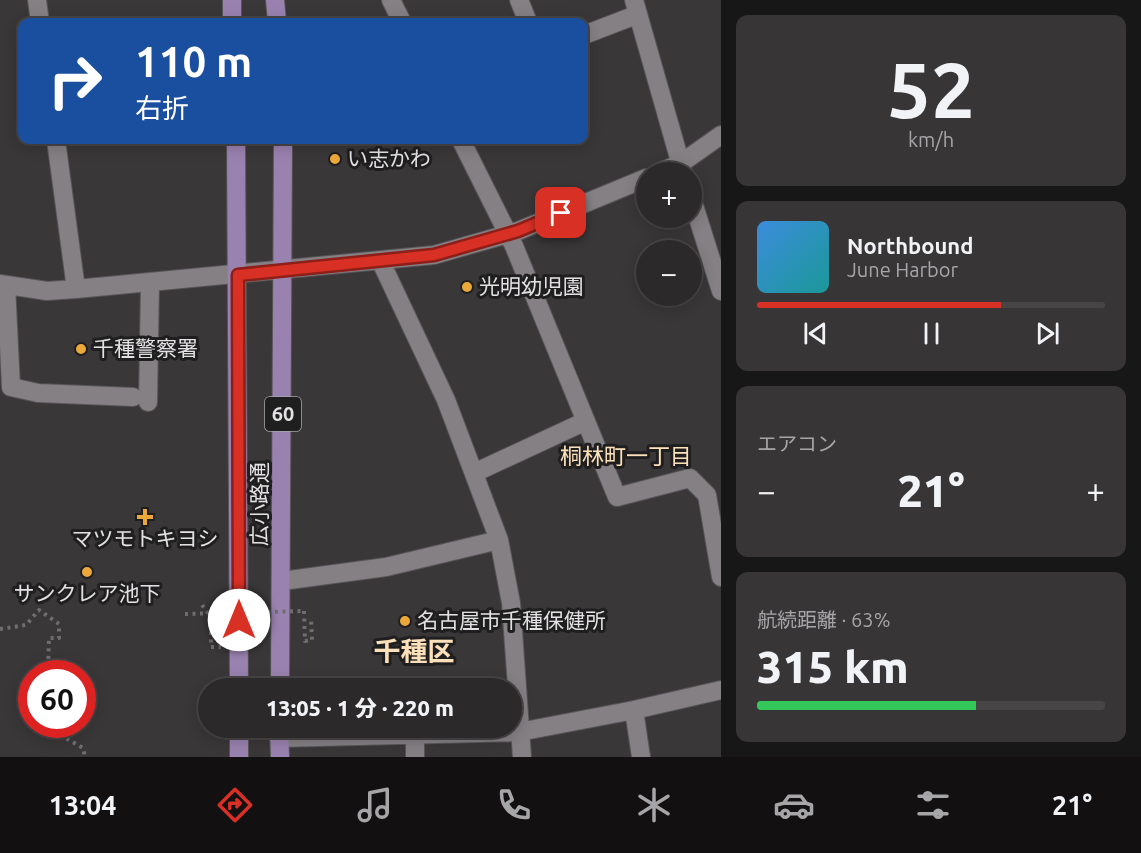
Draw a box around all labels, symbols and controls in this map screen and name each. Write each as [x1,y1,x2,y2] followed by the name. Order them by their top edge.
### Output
[135,38,252,85] text: 110 m
[36,42,114,120] icon: right
[887,45,975,133] text: 52
[135,93,189,123] text: 右折
[908,128,954,151] text: km/h
[347,146,431,170] place label: い志かわ
[328,152,342,166] marker: い志かわ
[636,162,702,306] map controls
[636,162,702,228] button: +
[535,187,586,238] pin
[544,196,577,229] icon: arrive
[847,233,973,258] text: Northbound
[636,240,702,306] button: −
[847,258,958,281] text: June Harbor
[479,274,584,298] place label: 光明幼児園
[460,280,474,294] marker: 光明幼児園
[799,317,832,350] icon: previous
[915,317,948,350] icon: pause
[1031,317,1064,350] icon: next
[93,336,198,360] place label: 千種警察署
[74,342,88,356] marker: 千種警察署
[265,397,301,431] road number: 60
[757,432,837,455] text: エアコン
[560,443,692,468] district label: 桐林町一丁目
[247,462,271,546] street label: 広小路通
[897,465,965,516] text: 21°
[757,472,776,509] text: −
[1086,472,1105,509] text: +
[138,510,152,524] marker: マツモトキヨシ
[72,526,219,550] place label: マツモトキヨシ
[80,565,94,579] marker: サンクレア池下
[14,581,161,605] place label: サンクレア池下
[207,588,271,652] position arrow
[417,608,606,632] place label: 名古屋市千種保健所
[757,608,890,631] text: 航続距離 · 63%
[398,614,412,628] marker: 名古屋市千種保健所
[374,636,455,666] district label: 千種区
[757,641,909,692] text: 315 km
[18,660,96,738] speed limit sign: 60
[266,695,454,720] text: 13:05 · 1 分 · 220 m
[214,784,256,826] icon: directions
[354,784,396,826] icon: music
[493,784,535,826] icon: phone
[633,784,675,826] icon: climate
[773,784,815,826] icon: car
[912,784,954,826] icon: filters
[49,790,116,820] text: 13:04
[1052,790,1092,820] text: 21°

